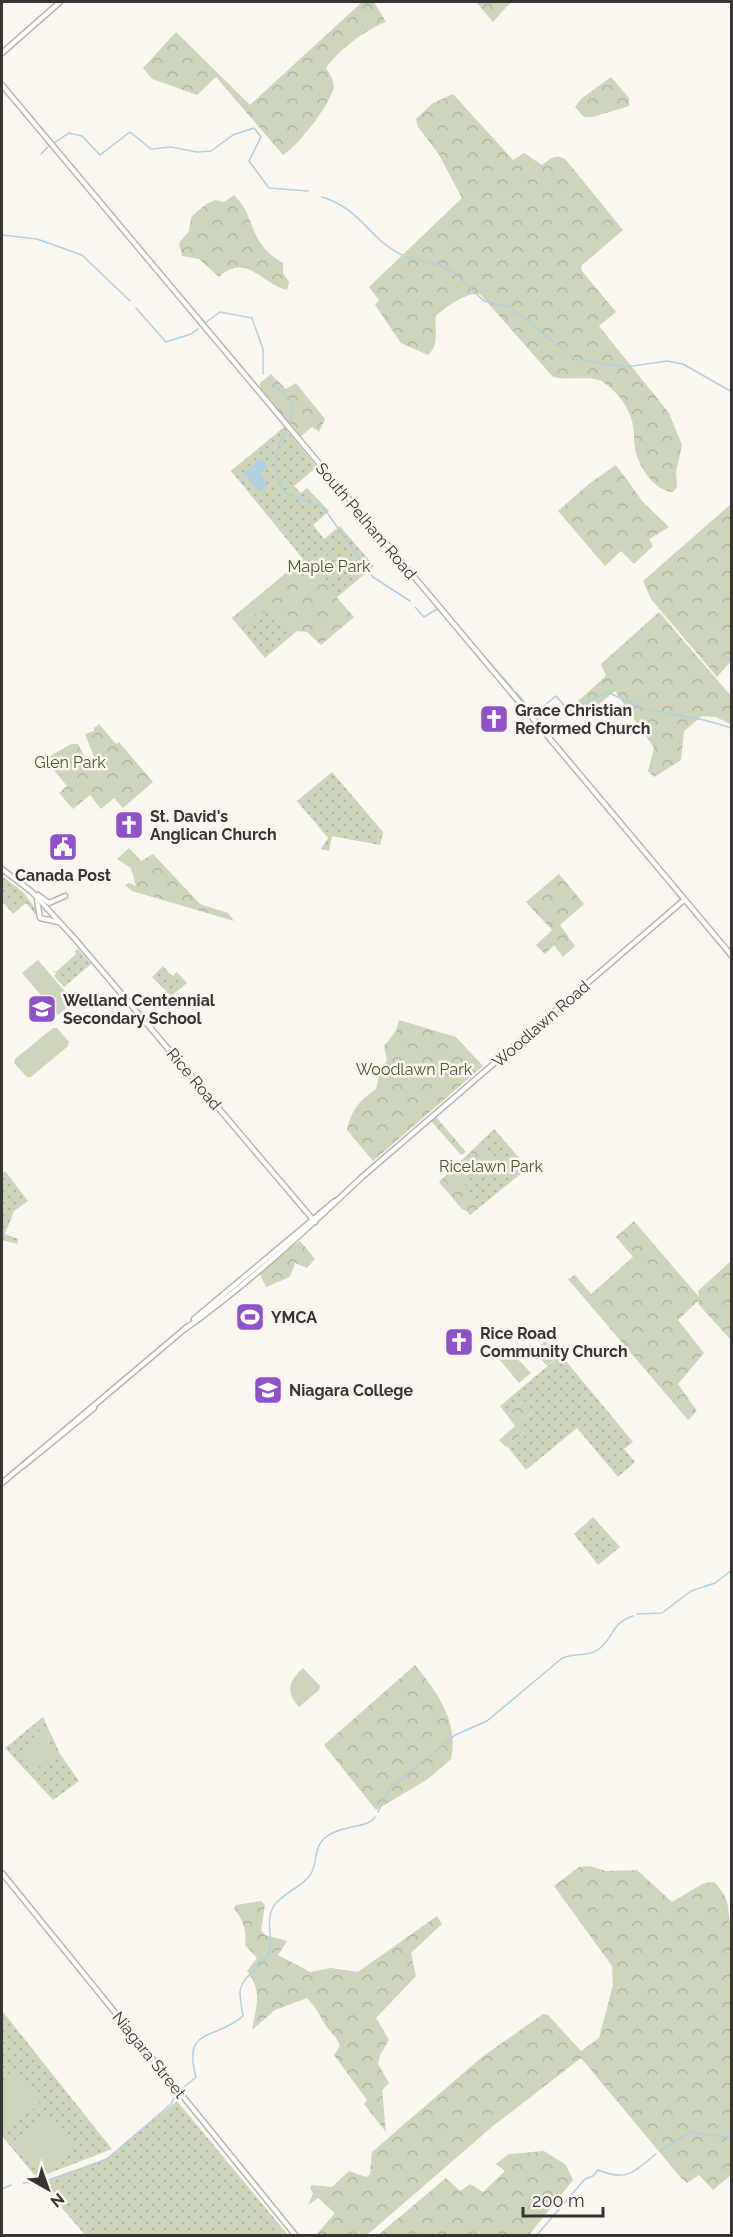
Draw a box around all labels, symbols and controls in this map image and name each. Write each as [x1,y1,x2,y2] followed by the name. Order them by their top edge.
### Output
[312,459,420,583] street label: South Pelham Road
[287,557,371,576] park label: Maple Park
[515,701,651,738] place label: Grace Christian Reformed Church
[478,703,510,735] church icon: Grace Christian Reformed Church
[34,753,106,772] park label: Glen Park
[150,807,277,844] place label: St. David's Anglican Church
[113,809,145,841] church icon: St. David's Anglican Church
[47,831,79,863] public building icon: Canada Post
[15,866,111,885] place label: Canada Post
[489,977,593,1071] street label: Woodlawn Road
[63,991,216,1028] place label: Welland Centennial Secondary School
[26,993,58,1025] school or university icon: Welland Centennial Secondary School
[163,1044,225,1114] street label: Rice Road
[356,1060,473,1079] park label: Woodlawn Park
[439,1157,543,1176] park label: Ricelawn Park
[234,1301,266,1333] sports icon: YMCA
[271,1308,317,1327] place label: YMCA
[480,1324,628,1361] place label: Rice Road Community Church
[443,1326,475,1358] church icon: Rice Road Community Church
[252,1374,284,1406] school or university icon: Niagara College
[289,1381,413,1400] place label: Niagara College
[108,2008,190,2103] street label: Niagara Street
[18,2159,78,2219] north arrow
[523,2180,602,2218] scale bar
[47,2189,68,2211] text: N
[532,2190,585,2211] text: 200 m

